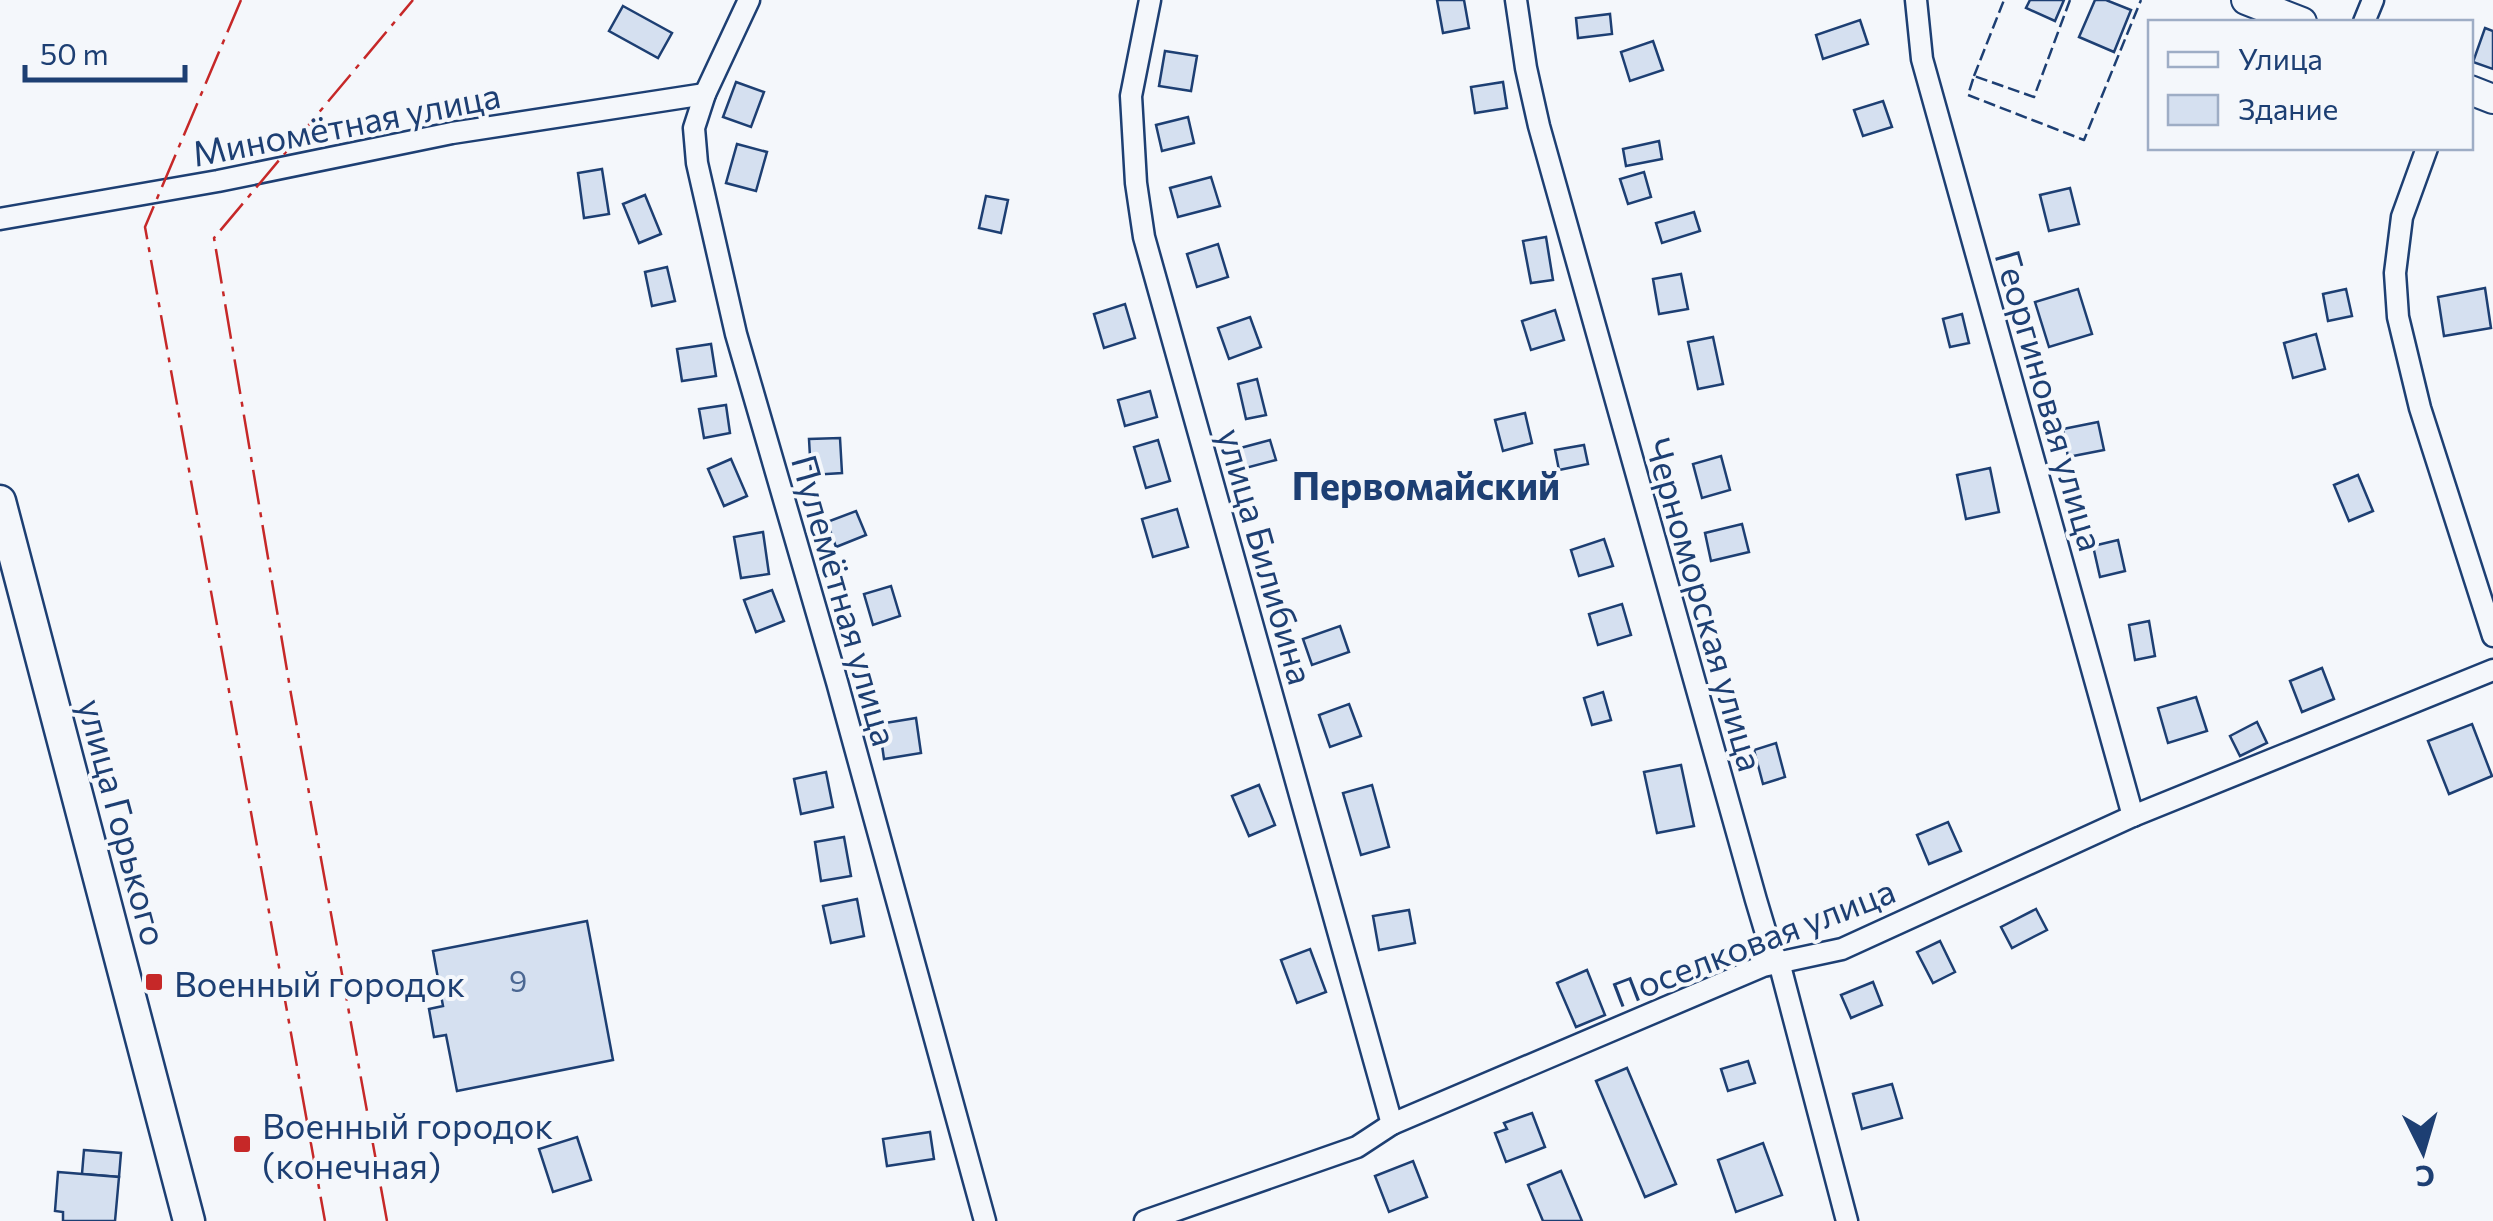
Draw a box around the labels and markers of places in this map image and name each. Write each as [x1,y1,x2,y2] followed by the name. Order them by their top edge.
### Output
[174,961,466,1004] place label: Военный городок
[143,971,165,993] marker: Военный городок
[262,1103,554,1186] place label: Военный городок (конечная)
[231,1133,253,1155] marker: Военный городок (конечная)

